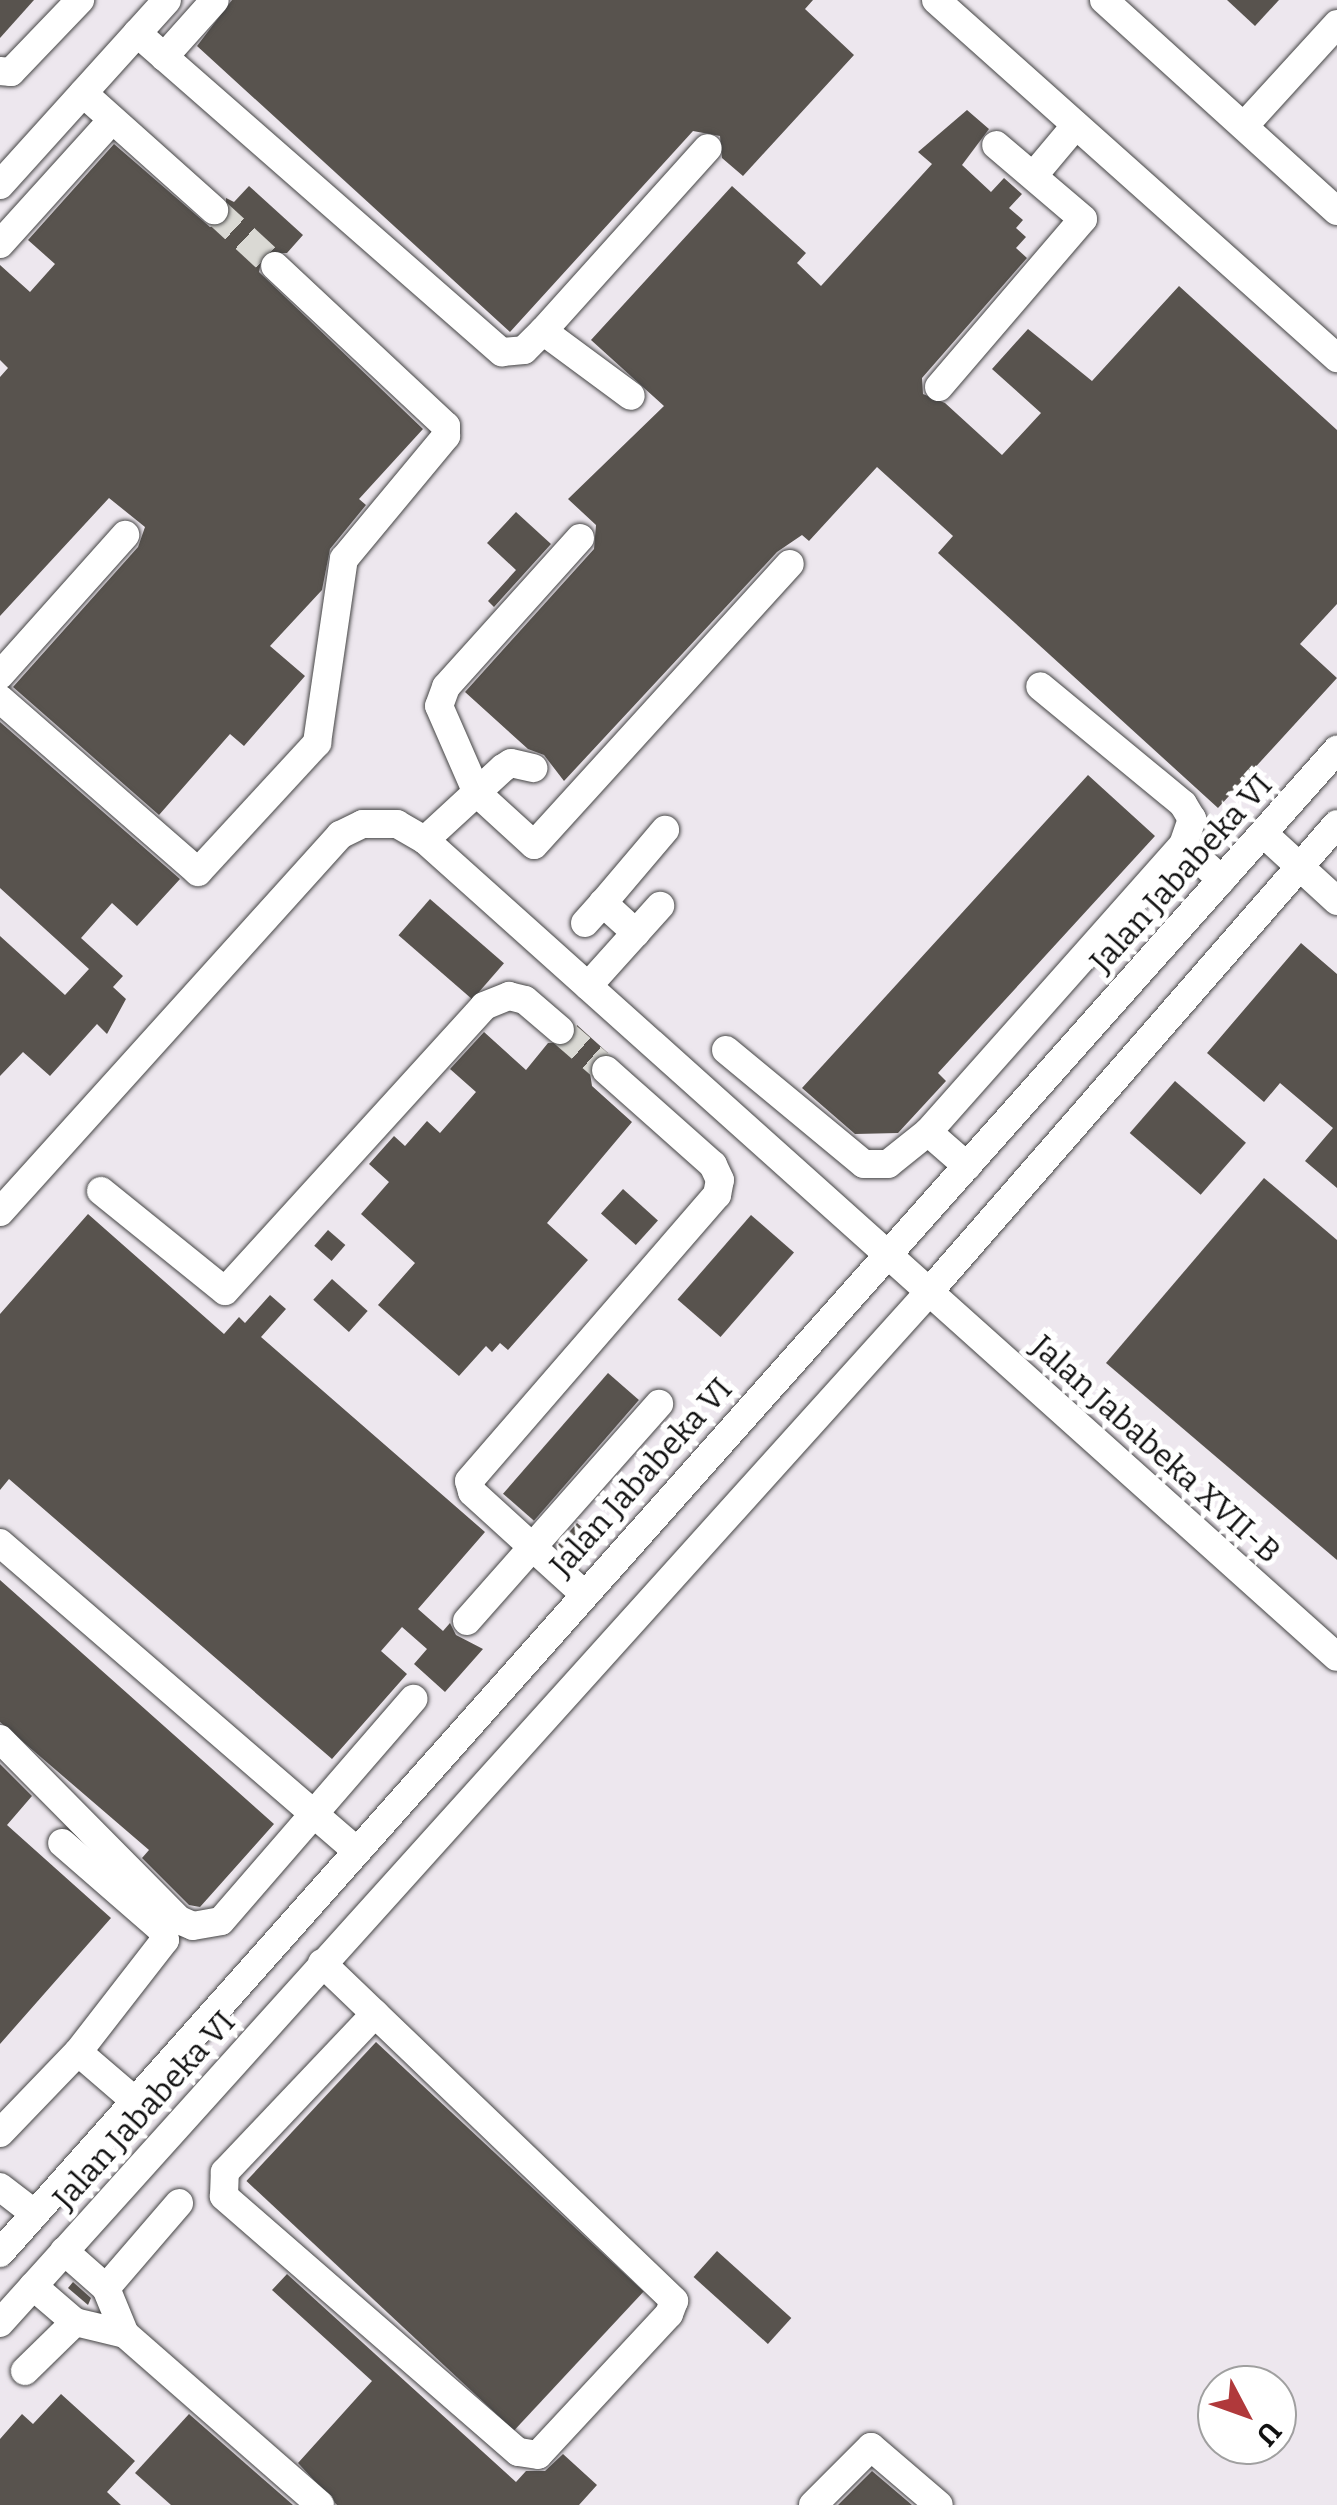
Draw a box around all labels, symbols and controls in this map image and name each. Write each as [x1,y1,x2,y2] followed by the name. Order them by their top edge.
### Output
[1082,766,1280,980] street label: Jalan Jababeka VI
[1024,1327,1288,1571] street label: Jalan Jababeka XVII-B
[542,1370,740,1584] street label: Jalan Jababeka VI
[45,2003,243,2217] street label: Jalan Jababeka VI
[1197,2365,1297,2465] north arrow
[1249,2415,1288,2452] text: U

